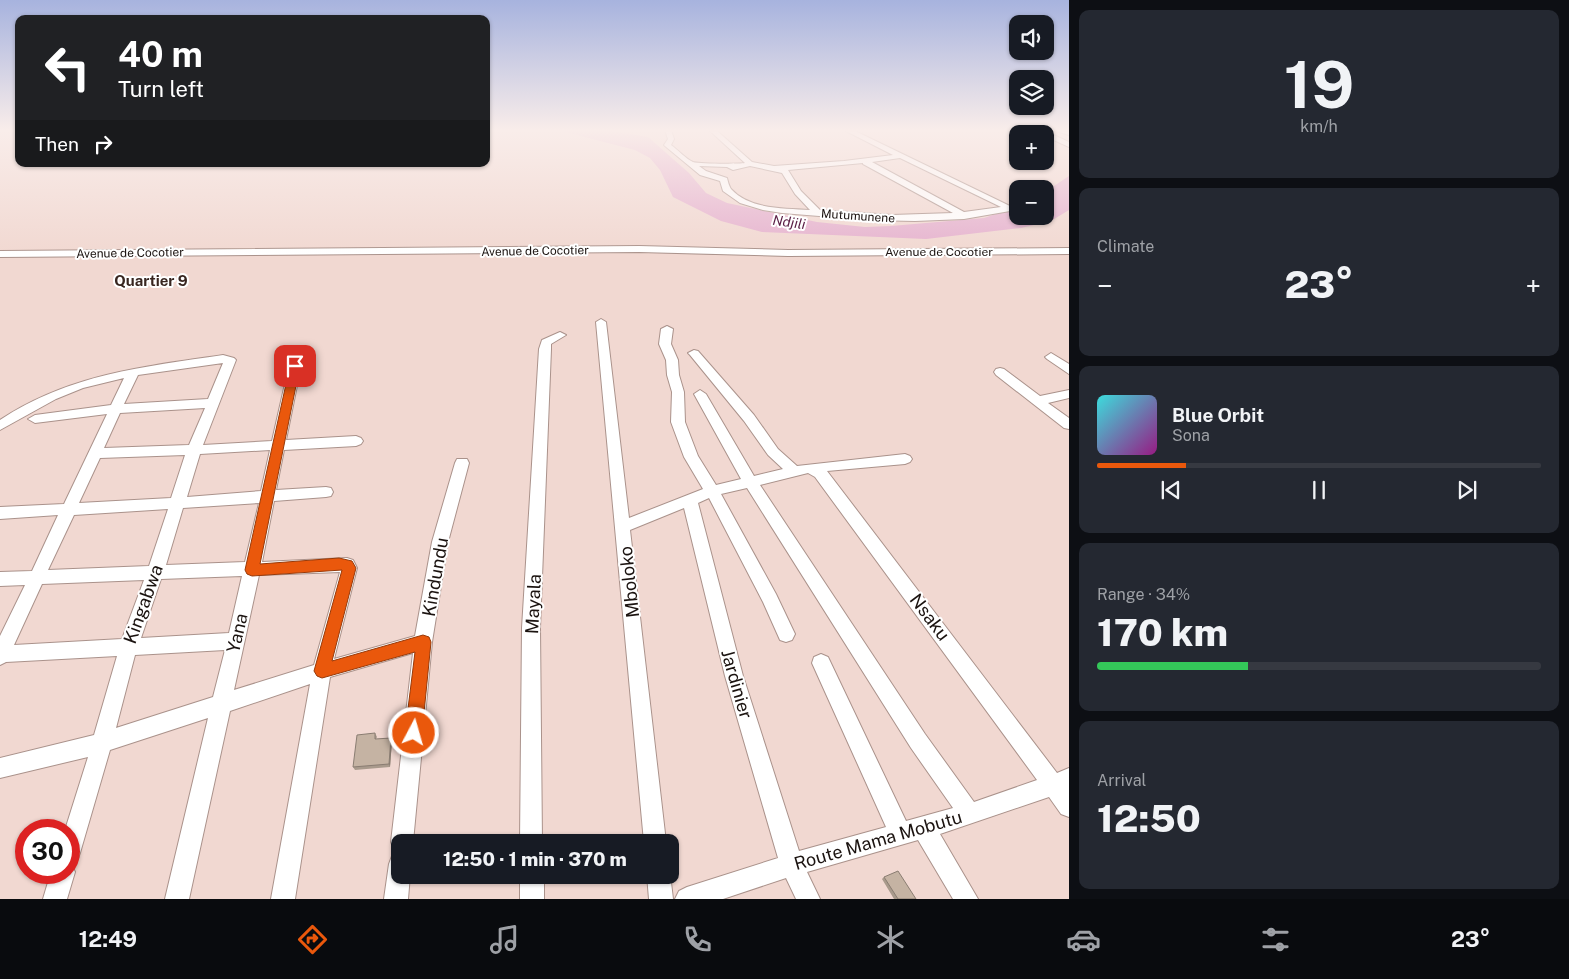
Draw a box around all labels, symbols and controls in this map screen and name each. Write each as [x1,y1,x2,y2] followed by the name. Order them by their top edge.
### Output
[1009,15,1054,225] map controls
[1009,15,1054,60] button: sound
[118,34,203,75] text: 40 m
[35,35,100,100] icon: left
[1284,46,1354,123] text: 19
[1009,70,1054,115] button: layers
[118,76,204,102] text: Turn left
[1300,117,1338,136] text: km/h
[1009,125,1054,170] button: +
[89,130,117,158] icon: right
[35,133,79,155] text: Then
[1009,180,1054,225] button: −
[821,206,896,226] street label: Mutumunene
[772,212,807,232] water label: Ndjili
[1097,237,1154,256] text: Climate
[481,243,589,259] street label: Avenue de Cocotier
[76,245,184,261] street label: Avenue de Cocotier
[885,245,993,259] street label: Avenue de Cocotier
[1285,262,1353,307] text: 23°
[1097,269,1113,302] text: −
[1525,269,1541,302] text: +
[114,272,188,289] district label: Quartier 9
[274,345,316,387] pin
[281,352,309,380] icon: arrive
[1172,404,1264,426] text: Blue Orbit
[1172,426,1210,445] text: Sona
[1157,476,1185,504] icon: previous
[1305,476,1333,504] icon: pause
[1453,476,1481,504] icon: next
[418,536,452,618] street label: Kindundu
[615,545,643,619] street label: Mboloko
[119,562,167,646] street label: Kingabwa
[521,573,545,635] street label: Mayala
[1097,585,1190,604] text: Range · 34%
[906,590,954,644] street label: Nsaku
[1097,610,1228,655] text: 170 km
[222,611,252,655] street label: Yana
[717,647,757,721] street label: Jardinier
[387,706,439,758] position arrow
[1097,771,1146,790] text: Arrival
[1097,796,1201,841] text: 12:50
[792,806,964,874] street label: Route Mama Mobutu
[15,819,80,884] speed limit sign: 30
[443,848,627,870] text: 12:50 · 1 min · 370 m
[295,922,330,957] icon: directions
[487,922,522,957] icon: music
[680,922,715,957] icon: phone
[873,922,908,957] icon: climate
[1066,922,1101,957] icon: car
[1258,922,1293,957] icon: filters
[79,926,137,952] text: 12:49
[1451,926,1490,952] text: 23°

